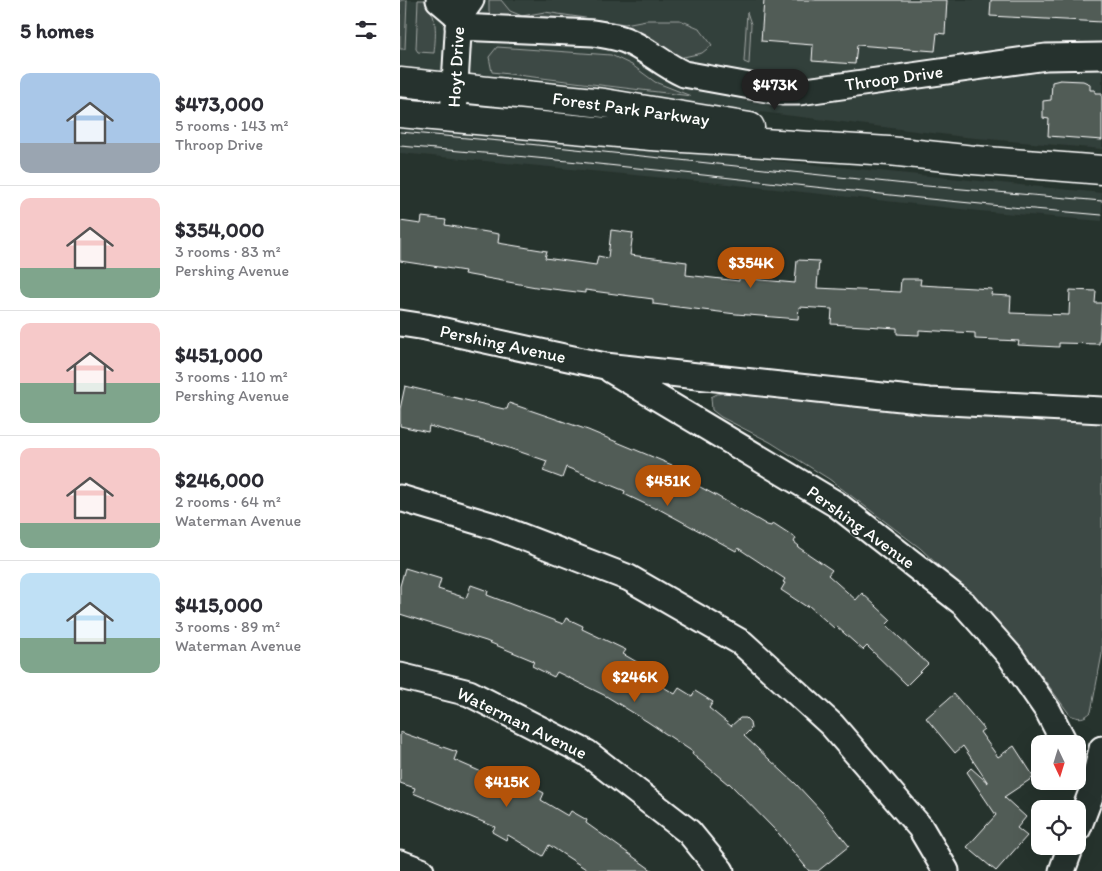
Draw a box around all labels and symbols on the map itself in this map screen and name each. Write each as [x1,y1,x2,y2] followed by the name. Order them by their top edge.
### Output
[443,26,469,108] street label: Hoyt Drive
[843,60,945,96] street label: Throop Drive
[740,68,810,111] pin: $473K
[551,87,711,131] street label: Forest Park Parkway
[716,246,786,289] pin: $354K
[438,320,568,368] street label: Pershing Avenue
[633,464,703,507] pin: $451K
[803,480,919,574] street label: Pershing Avenue
[600,660,670,703] pin: $246K
[453,682,591,764] street label: Waterman Avenue
[1031,735,1086,790] north arrow
[472,766,542,808] pin: $415K

